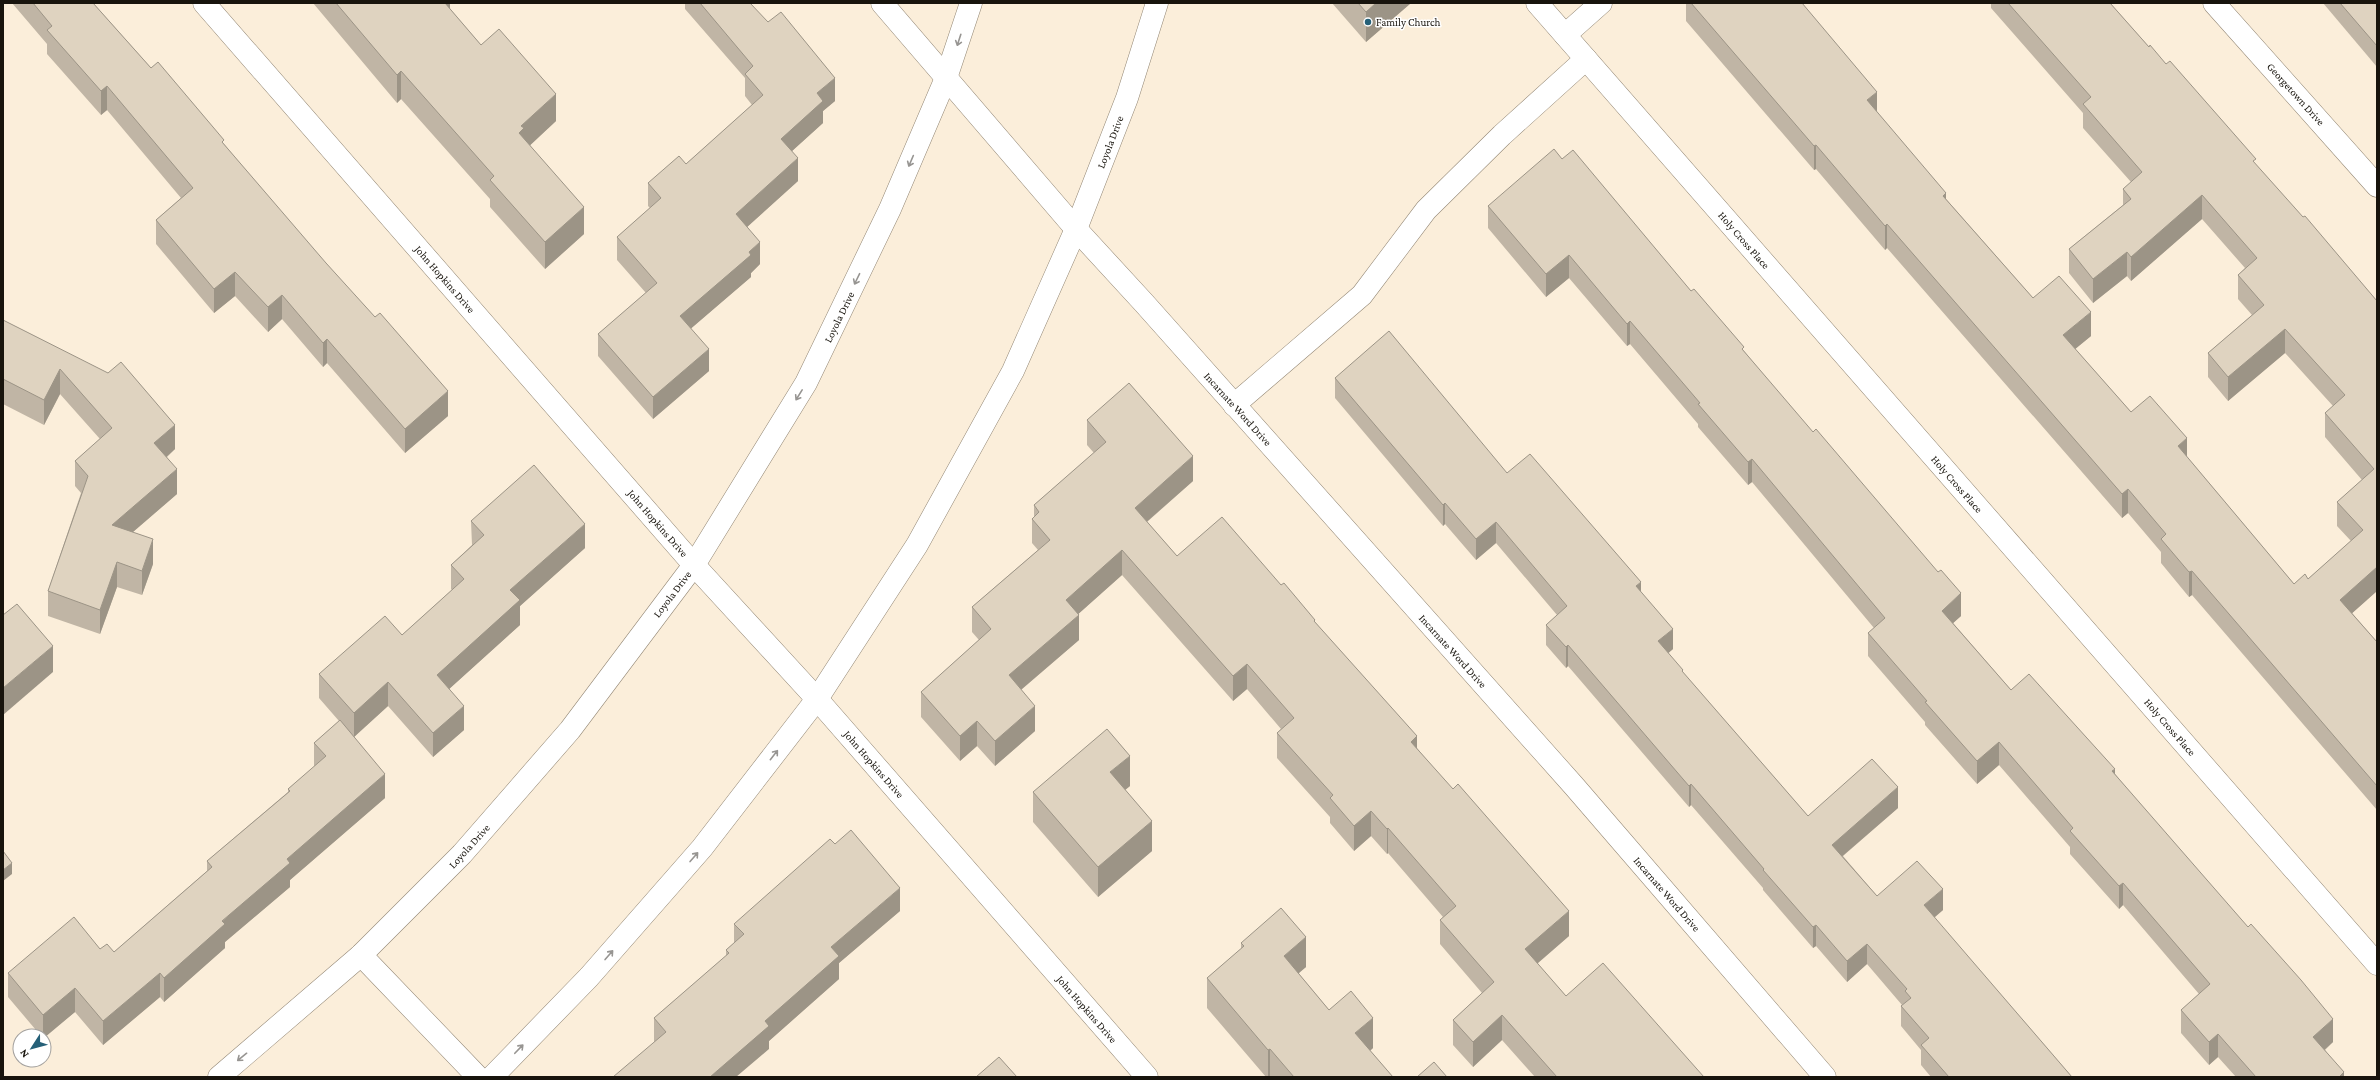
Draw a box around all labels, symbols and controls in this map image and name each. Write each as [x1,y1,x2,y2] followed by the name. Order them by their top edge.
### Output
[1376,16,1440,29] place label: Family Church
[1363,17,1373,27] marker: Family Church
[954,34,962,46] one-way arrow
[2264,60,2327,129] street label: Georgetown Drive
[1094,114,1127,170] street label: Loyola Drive
[907,154,914,166] one-way arrow
[1715,209,1772,272] street label: Holy Cross Place
[411,242,478,316] street label: John Hopkins Drive
[853,273,860,285] one-way arrow
[821,289,857,345] street label: Loyola Drive
[1202,370,1274,448] street label: Incarnate Word Drive
[795,389,803,400] one-way arrow
[1928,453,1985,516] street label: Holy Cross Place
[624,486,691,560] street label: John Hopkins Drive
[651,568,694,620] street label: Loyola Drive
[1417,612,1489,690] street label: Incarnate Word Drive
[2141,696,2198,759] street label: Holy Cross Place
[840,727,907,801] street label: John Hopkins Drive
[770,749,778,760] one-way arrow
[446,821,493,871] street label: Loyola Drive
[689,852,699,862] one-way arrow
[1631,854,1703,934] street label: Incarnate Word Drive
[604,950,613,960] one-way arrow
[1053,972,1120,1046] street label: John Hopkins Drive
[12,1028,52,1068] north arrow
[514,1044,524,1054] one-way arrow
[17,1047,31,1060] text: N
[237,1053,248,1062] one-way arrow

